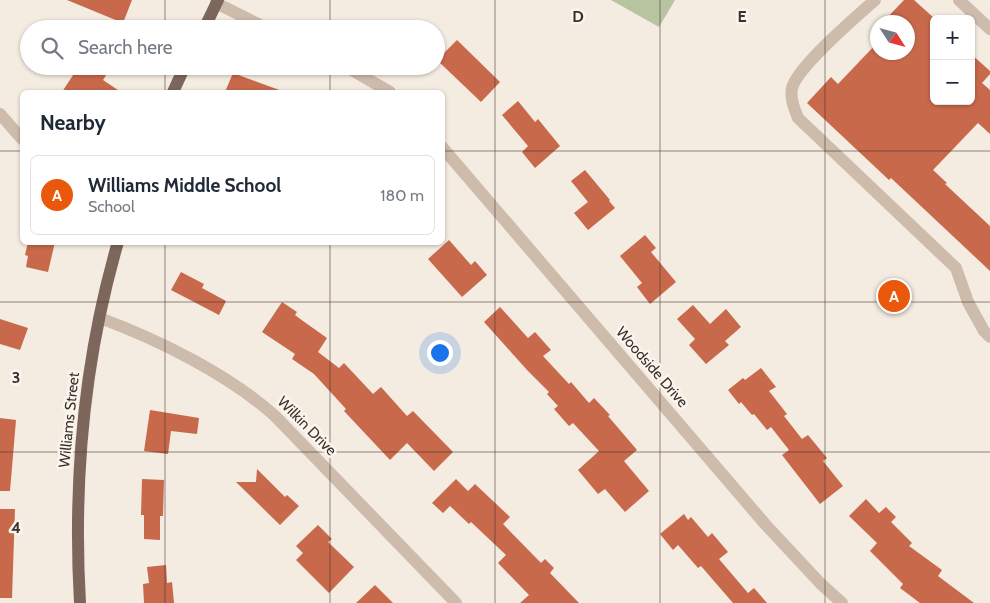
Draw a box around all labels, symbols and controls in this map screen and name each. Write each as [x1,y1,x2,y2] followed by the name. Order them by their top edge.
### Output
[572,7,584,26] text: D
[737,7,747,26] text: E
[870,15,915,60] north arrow
[930,15,975,105] map controls
[930,15,975,60] button: +
[20,20,445,75] search box
[38,34,66,62] icon: search
[78,36,172,59] text: Search here
[930,60,975,105] button: −
[40,110,106,135] text: Nearby
[88,174,281,197] text: Williams Middle School
[52,186,62,205] text: A
[380,186,424,205] text: 180 m
[88,197,135,216] text: School
[878,277,910,315] pin: A
[612,323,692,411] street label: Woodside Drive
[427,340,453,366] your location
[12,368,20,387] text: 3
[55,371,83,469] street label: Williams Street
[274,393,341,460] street label: Wilkin Drive
[11,518,21,537] text: 4

